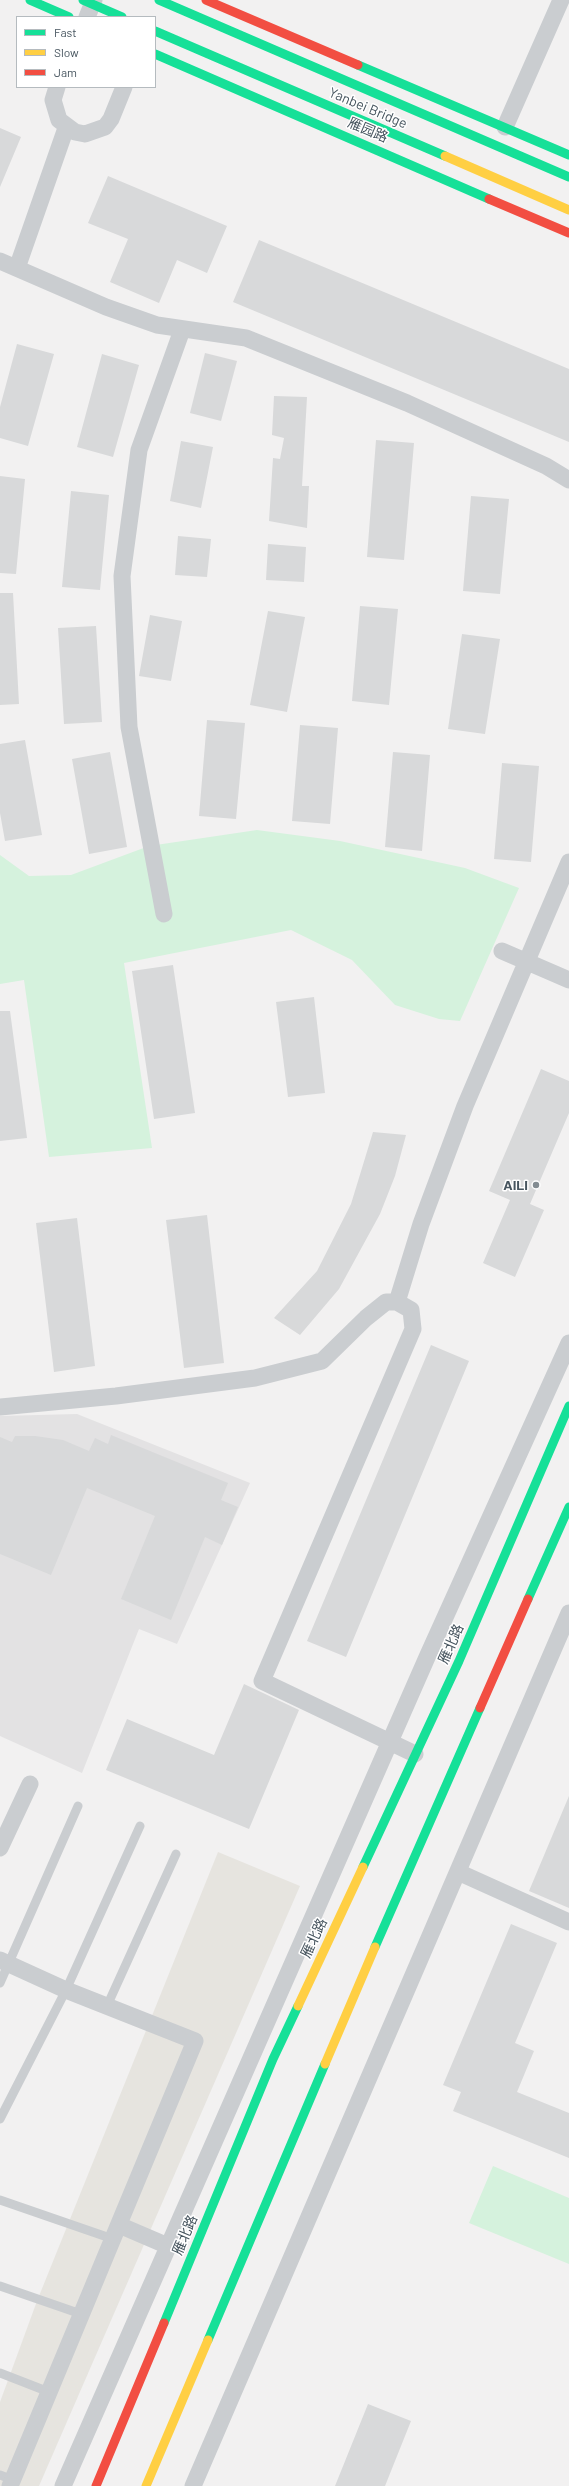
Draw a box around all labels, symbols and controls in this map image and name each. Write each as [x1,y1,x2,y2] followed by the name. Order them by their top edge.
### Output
[16,16,156,88] legend
[54,25,77,39] text: Fast
[54,45,79,59] text: Slow
[54,65,77,79] text: Jam
[326,84,410,132] street label: Yanbei Bridge
[345,114,391,146] street label: 雁园路
[503,1177,528,1193] place label: AILI
[531,1180,541,1190] marker: AILI
[435,1621,467,1667] street label: 雁北路
[298,1915,330,1961] street label: 雁北路
[169,2212,201,2258] street label: 雁北路

